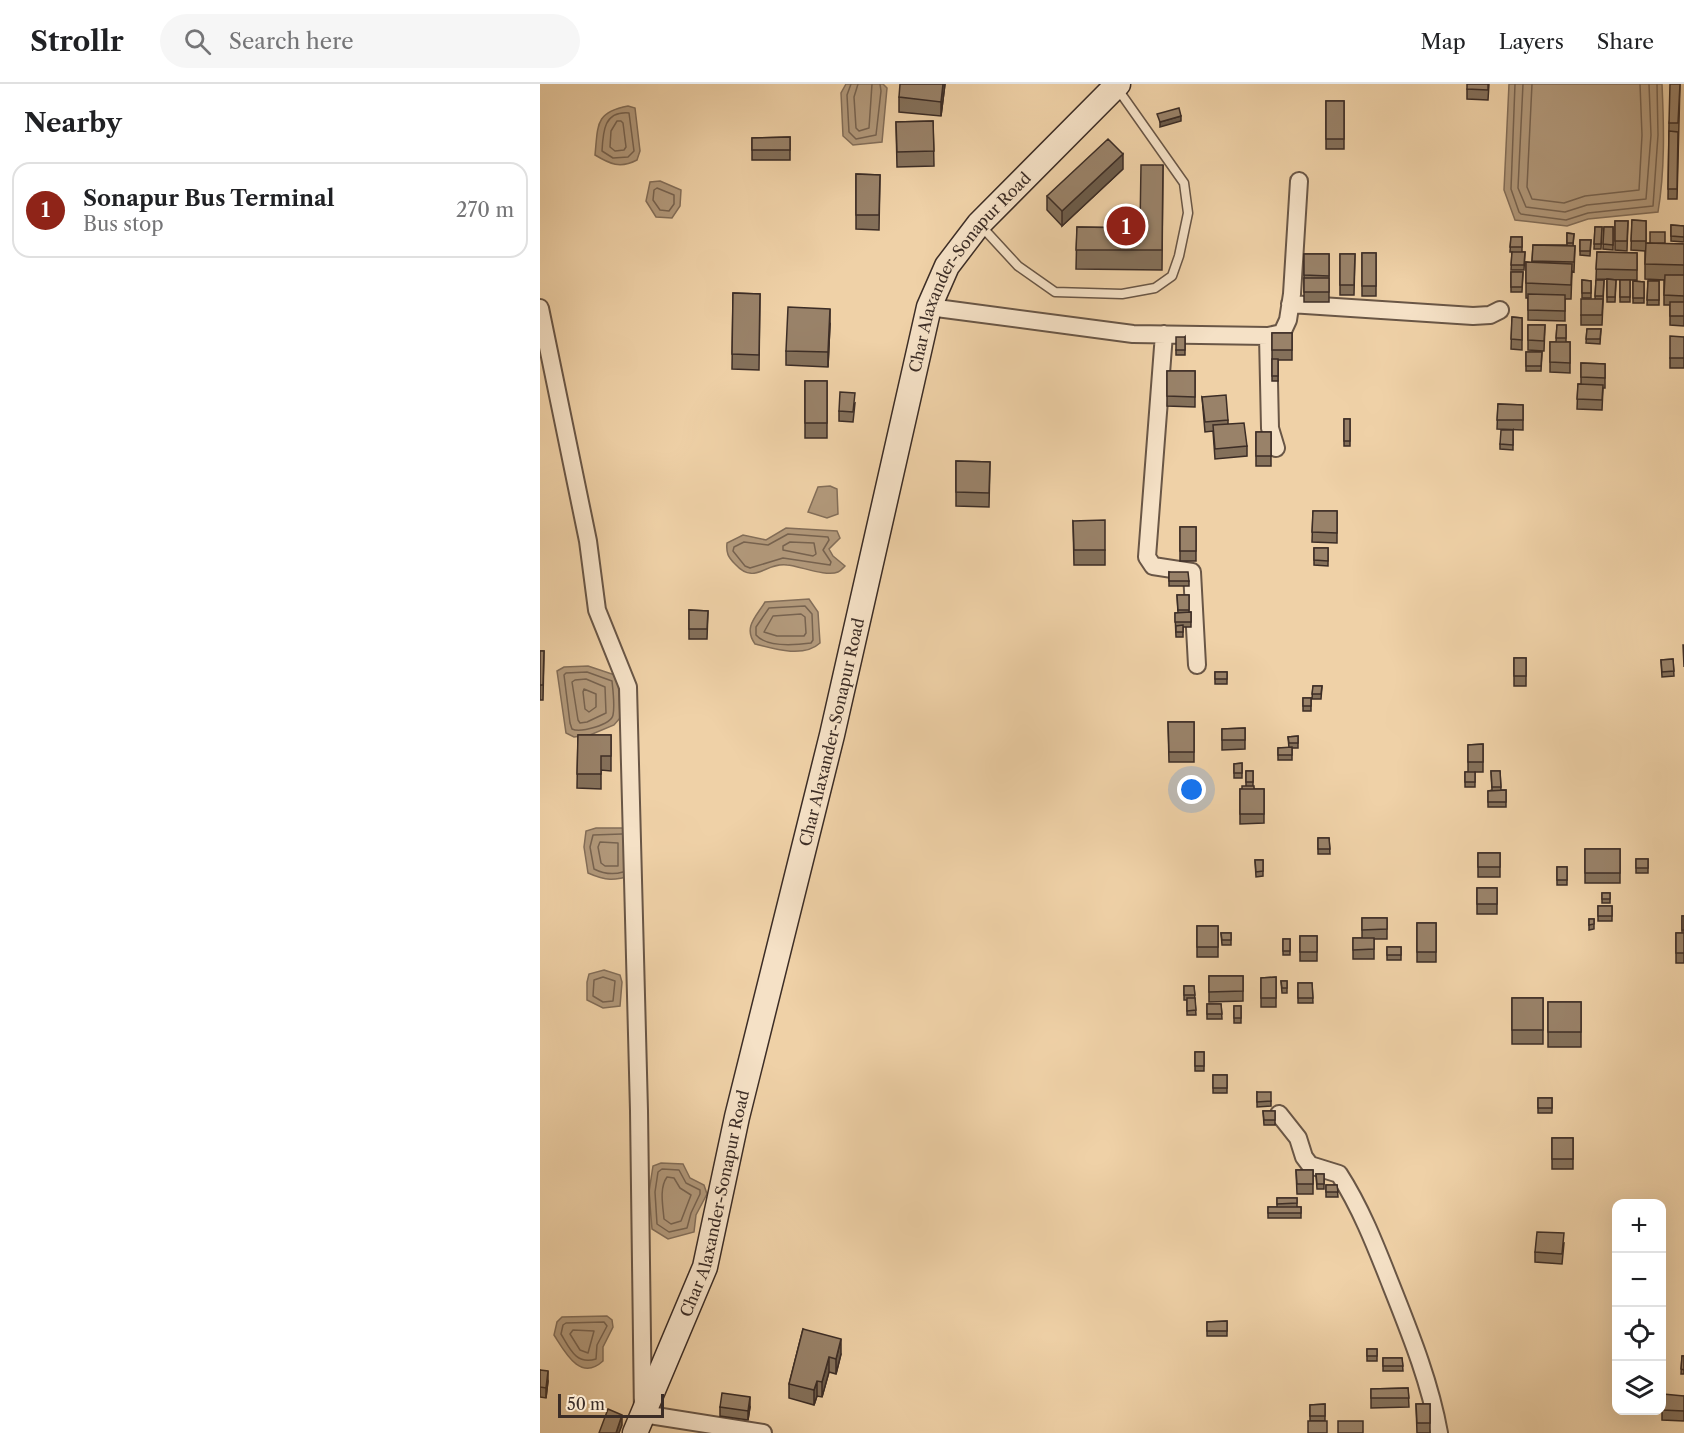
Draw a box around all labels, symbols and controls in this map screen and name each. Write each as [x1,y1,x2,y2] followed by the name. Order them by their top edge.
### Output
[160,14,580,68] search box
[30,24,124,58] text: Strollr
[181,25,214,58] icon: search
[229,28,353,55] text: Search here
[1421,29,1466,54] text: Map
[1499,29,1564,54] text: Layers
[1597,29,1654,54] text: Share
[24,107,122,139] text: Nearby
[904,168,1035,375] street label: Char Alaxander-Sonapur Road
[83,185,335,212] text: Sonapur Bus Terminal
[41,198,50,222] text: 1
[456,198,514,222] text: 270 m
[1106,204,1146,248] pin: 1
[83,212,164,236] text: Bus stop
[795,616,868,848] street label: Char Alaxander-Sonapur Road
[1177,775,1206,804] your location
[675,1088,753,1320] street label: Char Alaxander-Sonapur Road
[1612,1199,1666,1415] map controls
[1612,1199,1666,1253] button: +
[1612,1253,1666,1307] button: −
[1612,1307,1666,1361] button: locate
[1612,1361,1666,1415] button: layers
[558,1391,664,1418] scale bar
[567,1394,605,1414] text: 50 m

